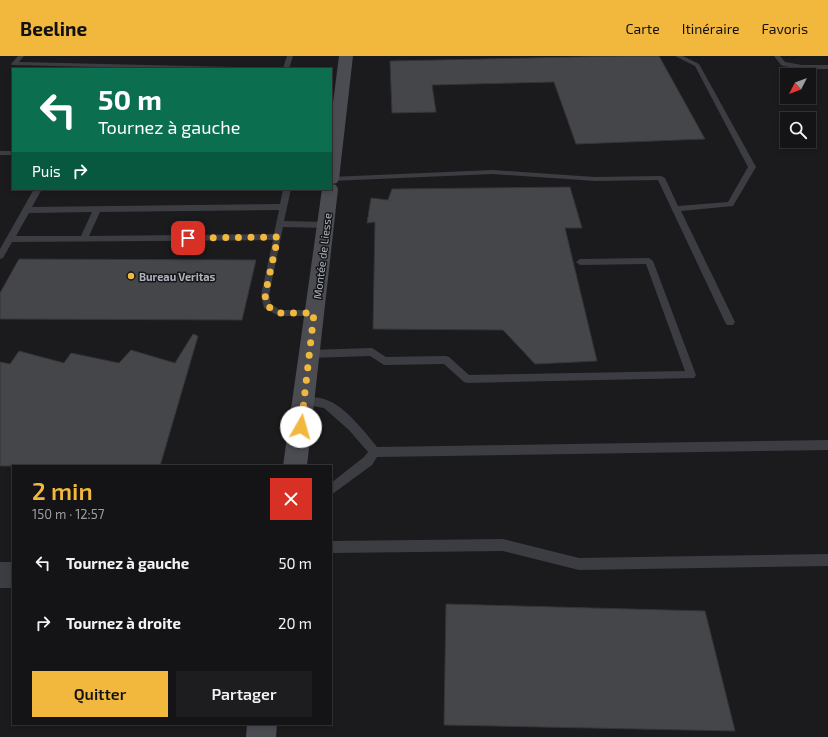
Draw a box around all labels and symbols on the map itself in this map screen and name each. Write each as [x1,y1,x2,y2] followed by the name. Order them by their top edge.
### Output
[780,68,816,104] north arrow
[310,212,334,300] street label: Montée de Liesse
[171,221,205,255] pin
[139,270,216,283] place label: Bureau Veritas
[126,271,136,281] marker: Bureau Veritas
[280,406,322,448] position arrow

